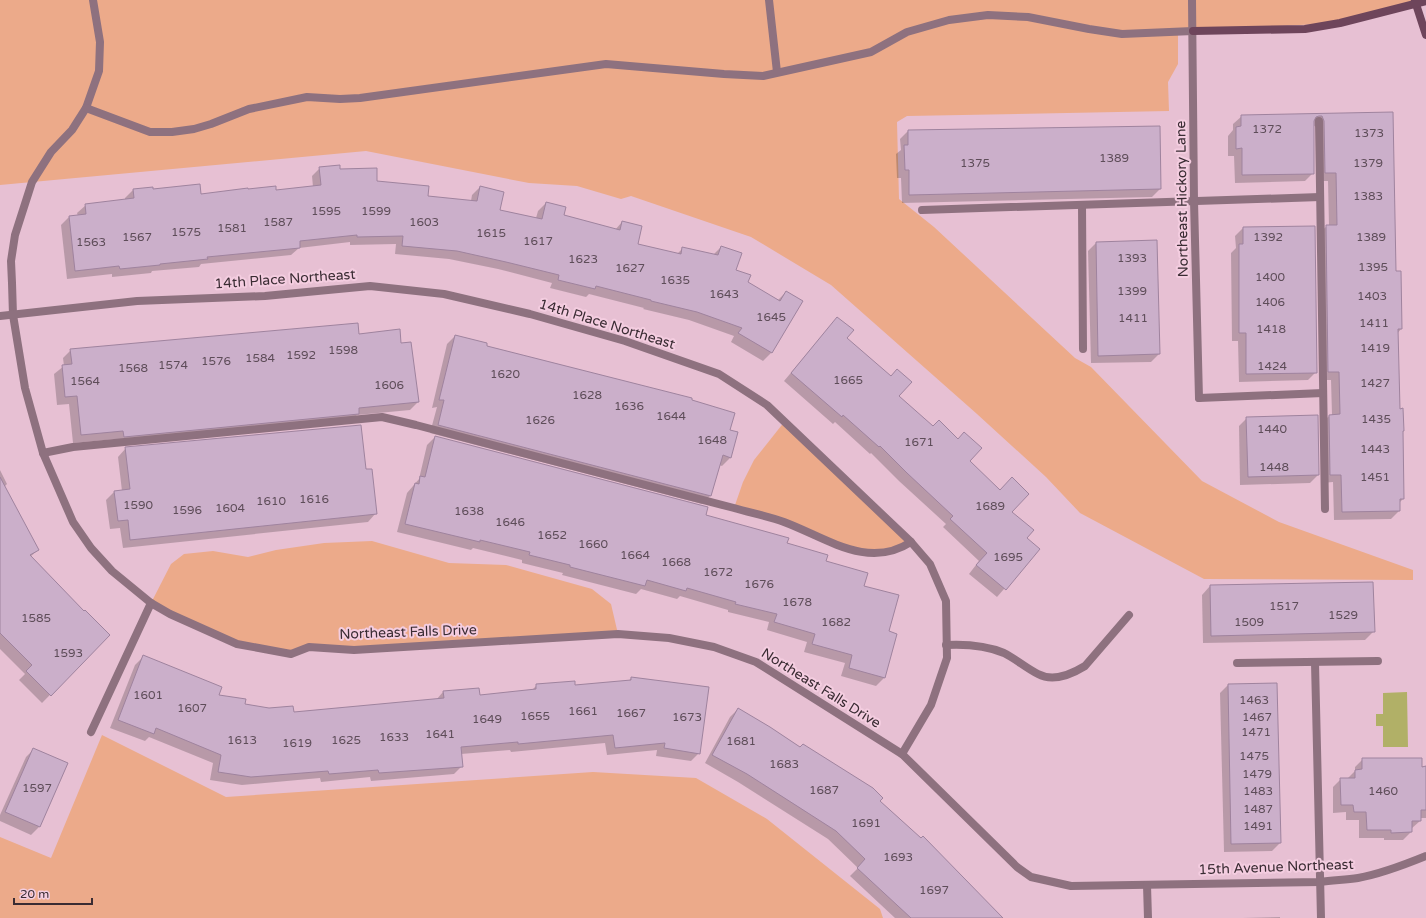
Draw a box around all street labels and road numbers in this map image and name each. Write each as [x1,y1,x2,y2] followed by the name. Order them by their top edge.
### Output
[1172,121,1192,277] street label: Northeast Hickory Lane
[214,266,357,292] street label: 14th Place Northeast
[537,295,678,353] street label: 14th Place Northeast
[339,621,477,643] street label: Northeast Falls Drive
[758,644,884,732] street label: Northeast Falls Drive
[1198,856,1355,878] street label: 15th Avenue Northeast

